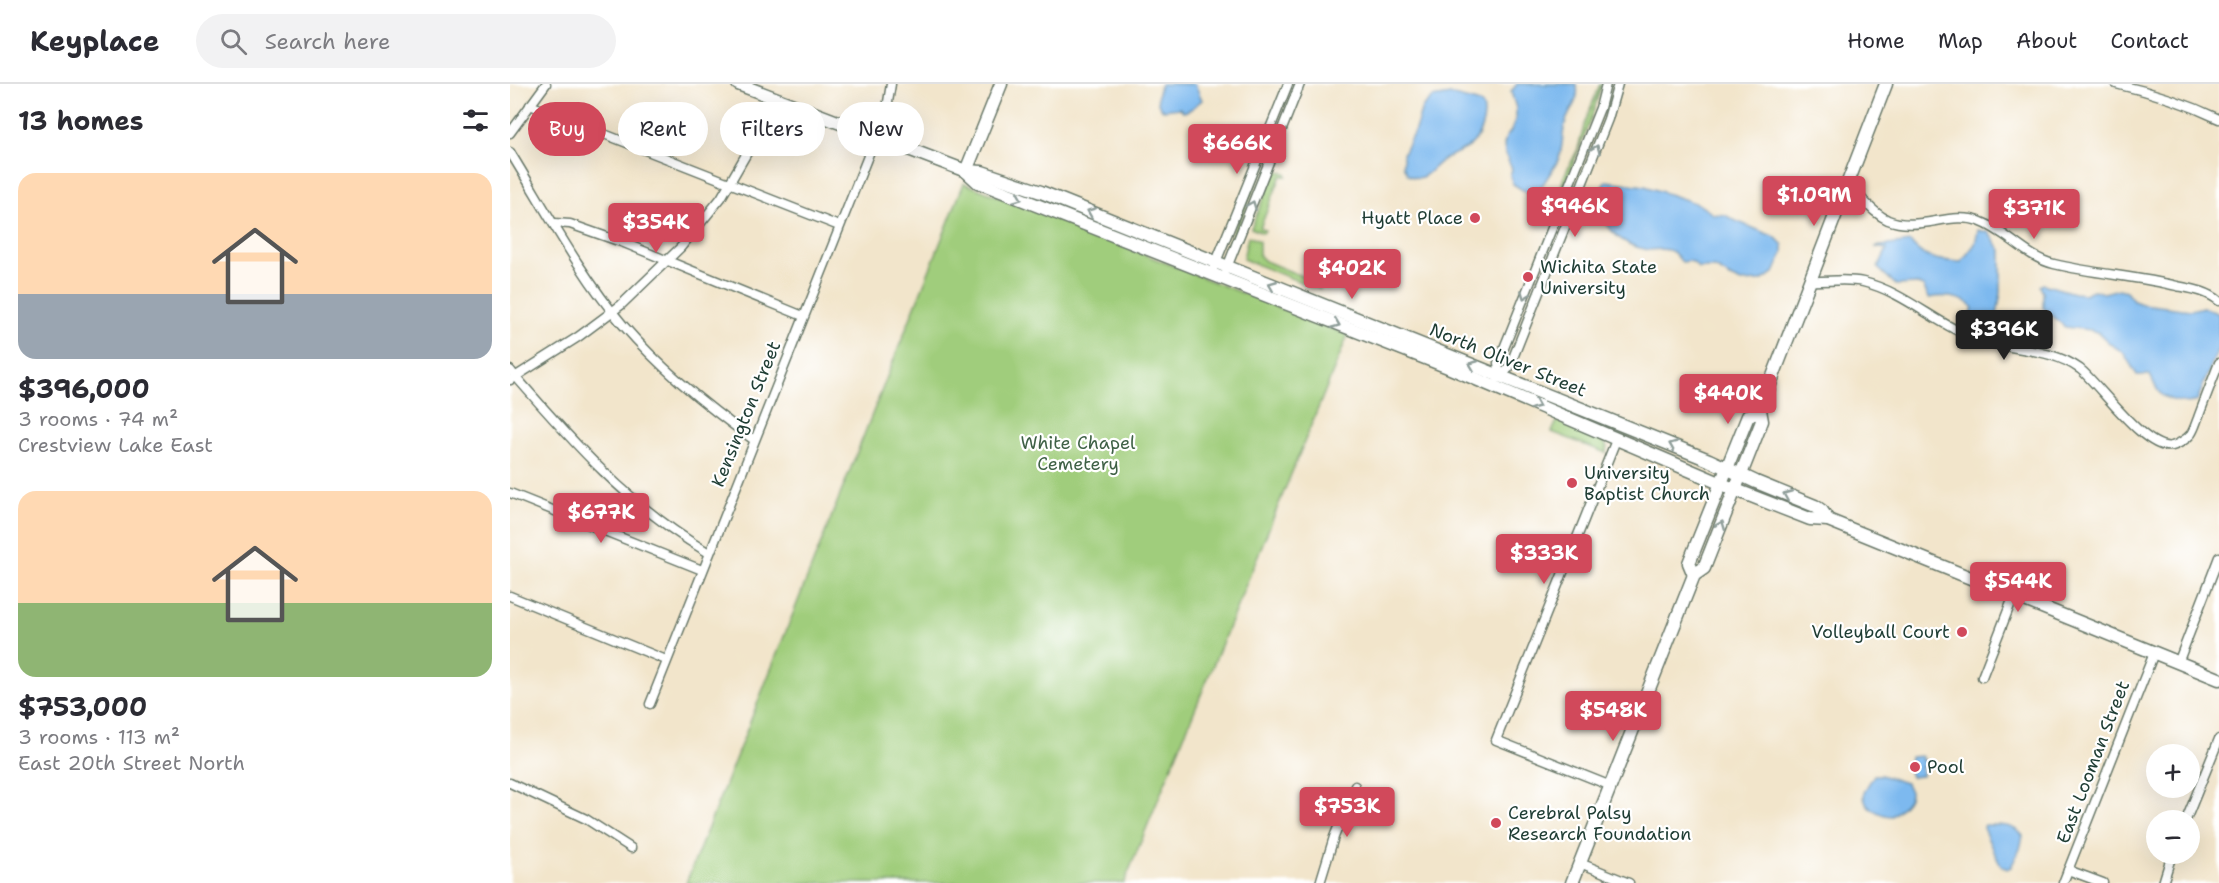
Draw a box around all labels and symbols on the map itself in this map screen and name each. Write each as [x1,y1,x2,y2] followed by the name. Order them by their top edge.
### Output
[1195,124,1279,175] pin: $666K
[1589,145,1601,156] one-way arrow
[1765,176,1863,227] pin: $1.09M
[1533,187,1617,238] pin: $946K
[1992,189,2076,240] pin: $371K
[1012,191,1023,203] one-way arrow
[1245,201,1257,212] one-way arrow
[614,203,698,254] pin: $354K
[1361,206,1463,230] place label: Hyatt Place
[1086,207,1097,220] one-way arrow
[1468,211,1482,225] marker: Hyatt Place
[1310,249,1394,300] pin: $402K
[1540,255,1657,300] place label: Wichita State University
[1521,270,1535,284] marker: Wichita State University
[1268,280,1279,292] one-way arrow
[1519,290,1532,300] one-way arrow
[1962,310,2046,361] pin: $396K
[1329,317,1340,329] one-way arrow
[1426,318,1590,403] street label: North Oliver Street
[706,337,786,490] street label: Kensington Street
[1468,360,1479,372] one-way arrow
[1686,374,1770,425] pin: $440K
[1529,398,1540,410] one-way arrow
[1020,431,1136,476] park label: White Chapel Cemetery
[1669,440,1680,452] one-way arrow
[1584,461,1710,506] place label: University Baptist Church
[1565,476,1579,490] marker: University Baptist Church
[1782,490,1793,502] one-way arrow
[559,493,643,544] pin: $677K
[1714,520,1727,530] one-way arrow
[1502,534,1586,585] pin: $333K
[1976,562,2060,613] pin: $544K
[1811,620,1950,644] place label: Volleyball Court
[1955,625,1969,639] marker: Volleyball Court
[2051,677,2135,847] street label: East Looman Street
[1571,691,1655,742] pin: $548K
[1927,755,1965,779] place label: Pool
[1908,760,1922,774] marker: Pool
[1305,787,1389,838] pin: $753K
[1508,801,1691,846] place label: Cerebral Palsy Research Foundation
[1489,816,1503,830] marker: Cerebral Palsy Research Foundation

